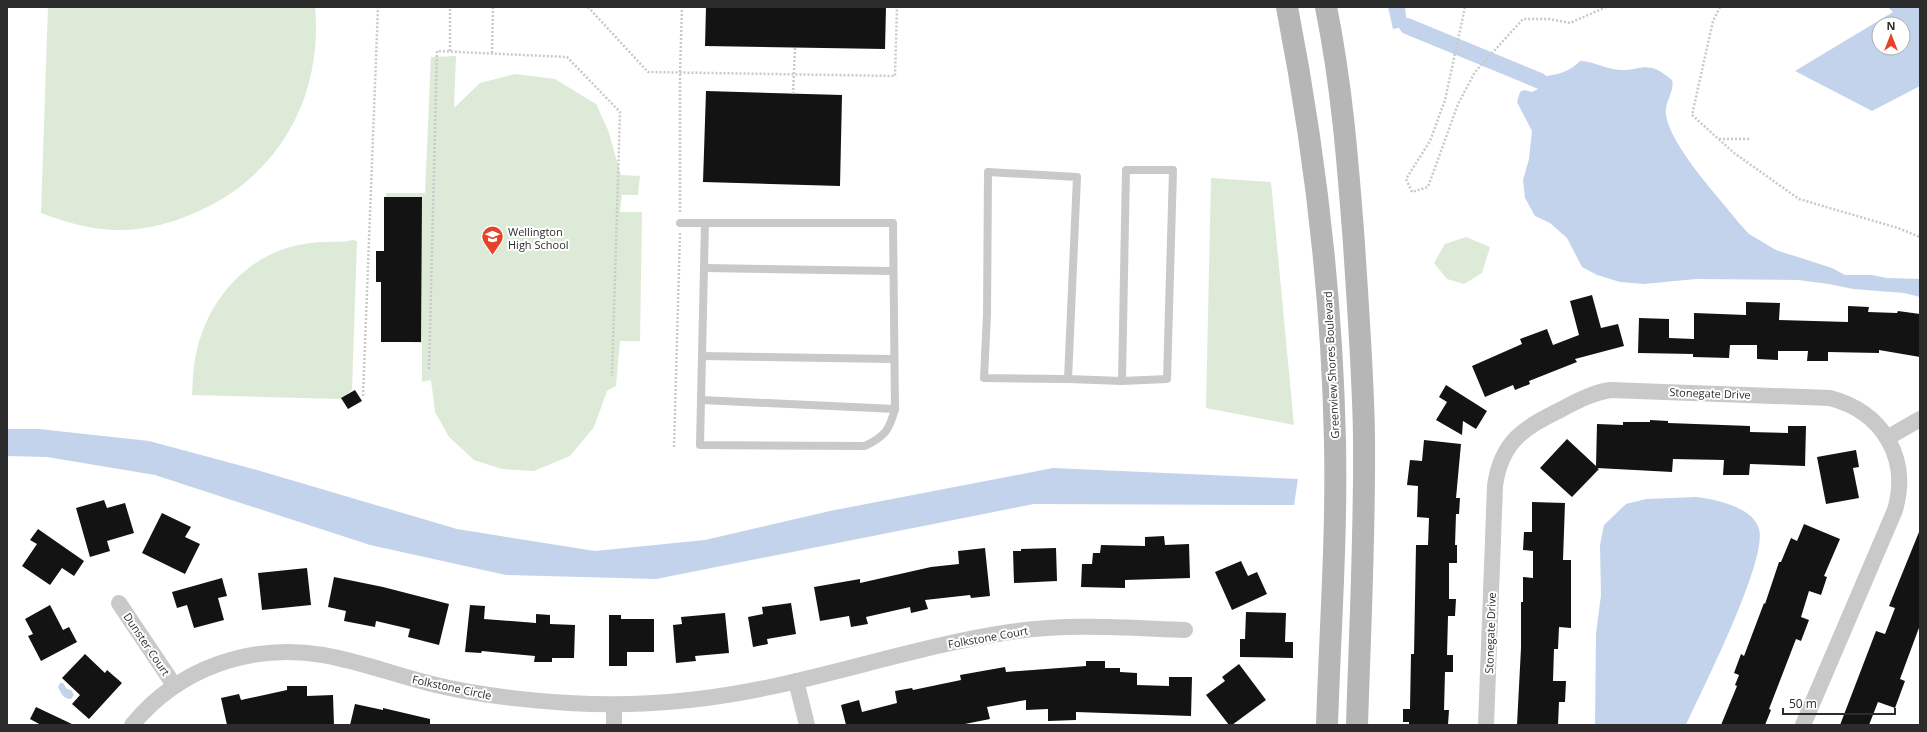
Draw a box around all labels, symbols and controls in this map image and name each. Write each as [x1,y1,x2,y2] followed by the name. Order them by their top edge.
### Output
[1871,16,1911,56] north arrow
[1887,18,1895,33] text: N
[479,224,505,257] school or university icon: Wellington High School
[508,224,569,252] place label: Wellington High School
[1320,291,1342,439] street label: Greenview Shores Boulevard
[1669,384,1751,402] street label: Stonegate Drive
[1481,592,1499,674] street label: Stonegate Drive
[120,610,174,678] street label: Dunster Court
[947,623,1029,651] street label: Folkstone Court
[411,671,493,703] street label: Folkstone Circle
[1783,690,1895,716] scale bar
[1789,695,1817,712] text: 50 m

